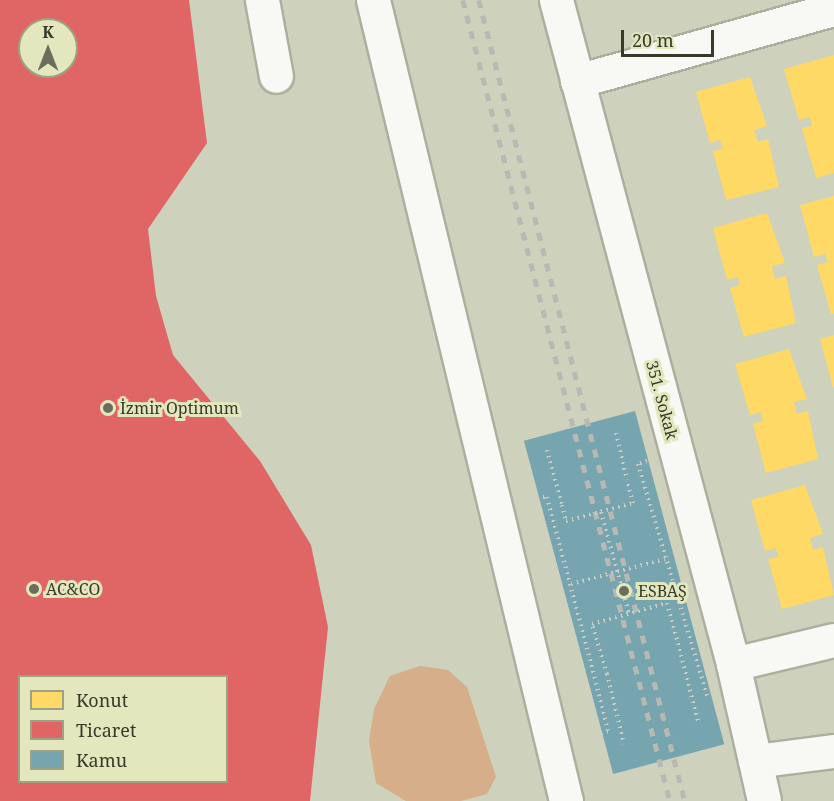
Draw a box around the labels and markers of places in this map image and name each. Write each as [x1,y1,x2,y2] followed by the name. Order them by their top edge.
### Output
[120,398,239,418] place label: İzmir Optimum
[101,401,115,415] marker: İzmir Optimum
[46,579,100,599] place label: AC&CO
[638,581,687,601] place label: ESBAŞ
[27,582,41,596] marker: AC&CO
[615,582,633,600] marker: ESBAŞ

